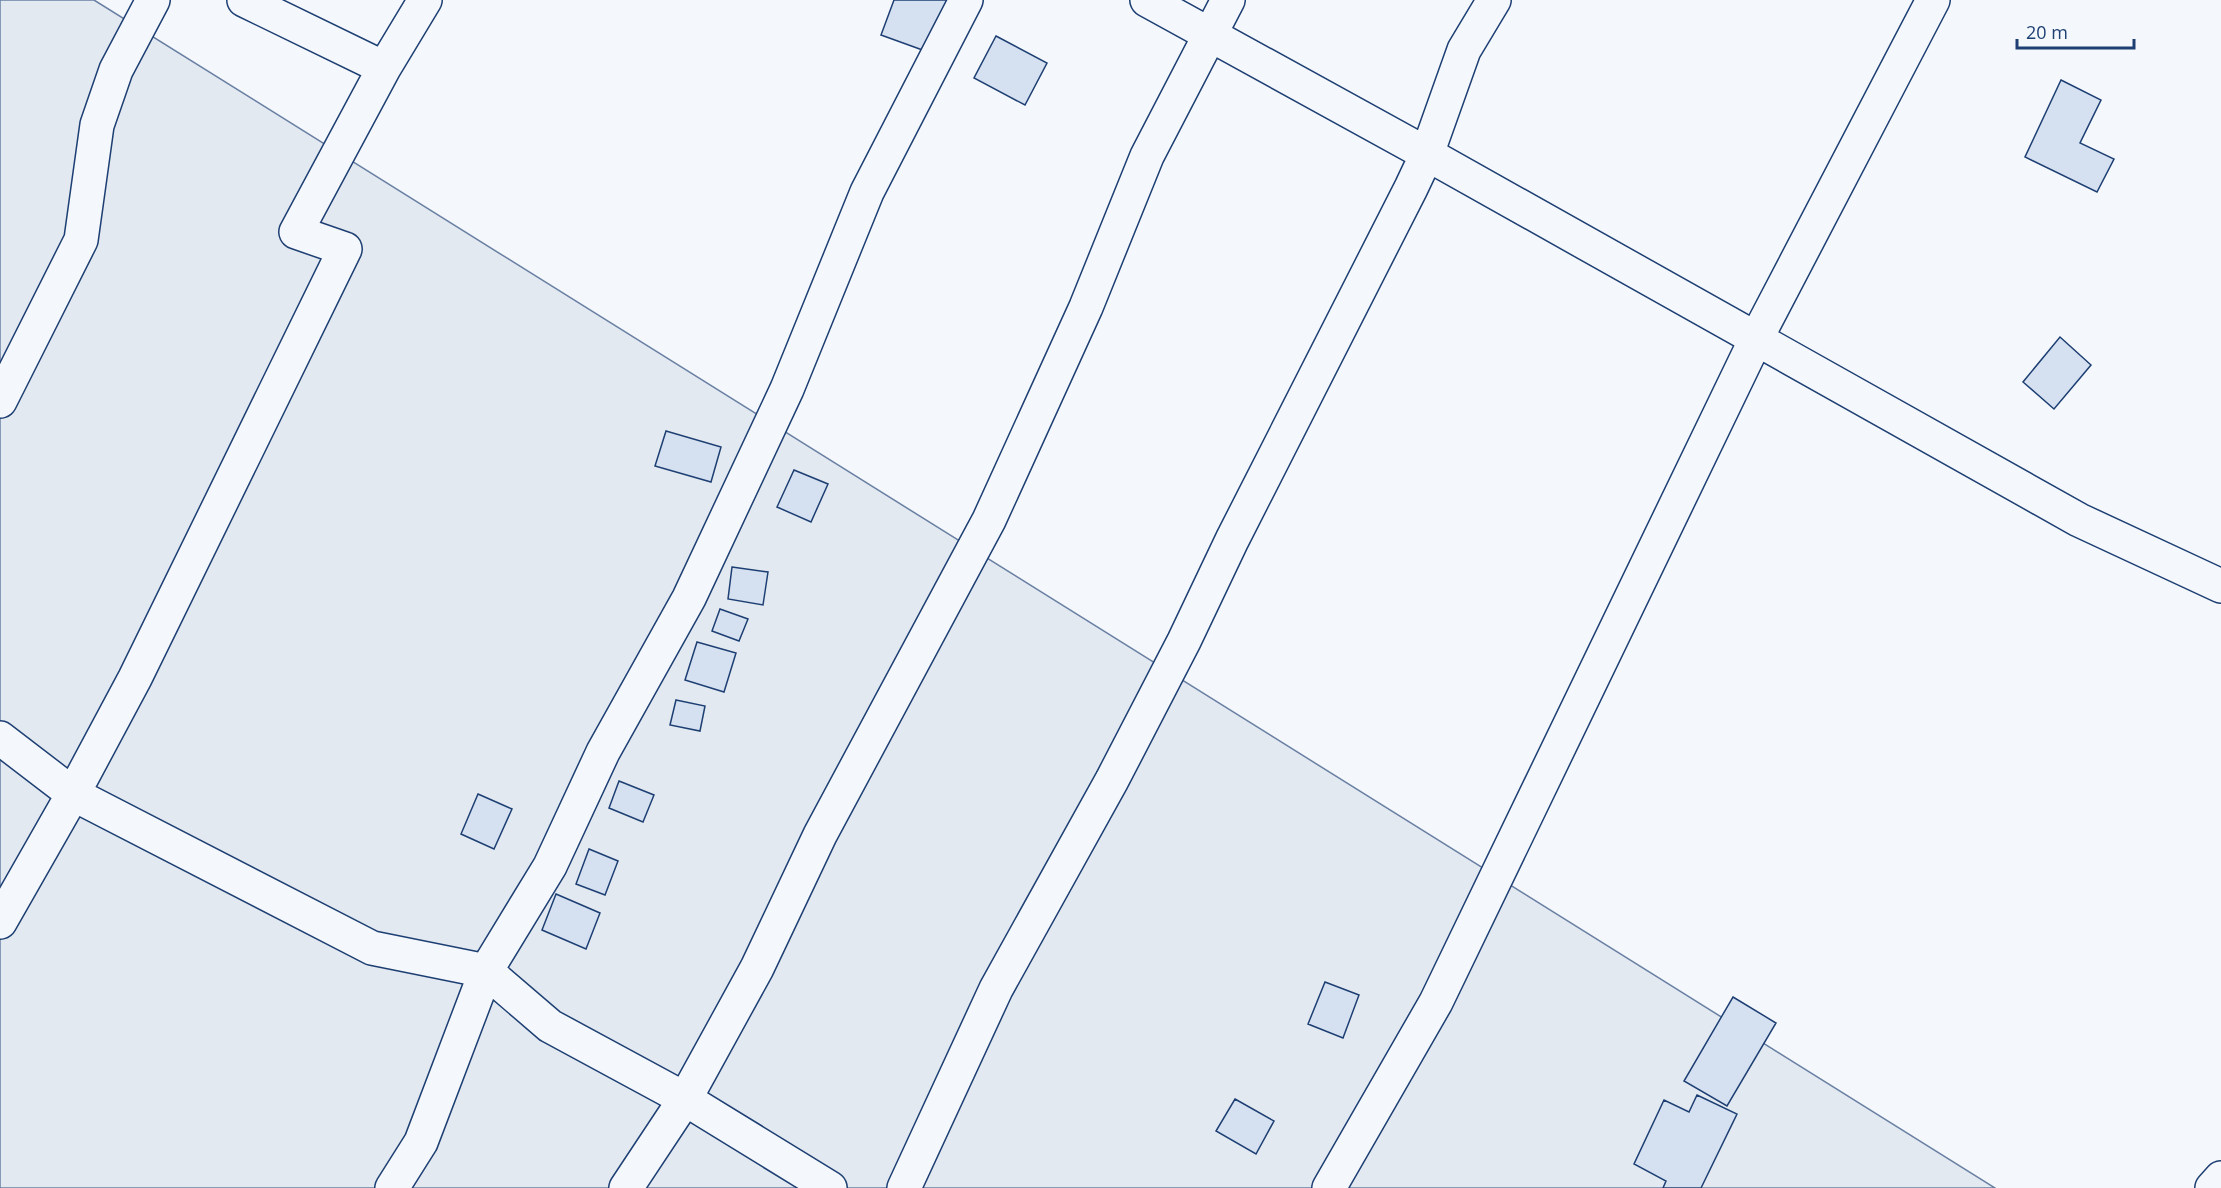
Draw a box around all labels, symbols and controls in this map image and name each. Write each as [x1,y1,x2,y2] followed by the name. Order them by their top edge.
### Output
[2017,12,2134,50] scale bar
[2026,20,2068,44] text: 20 m

